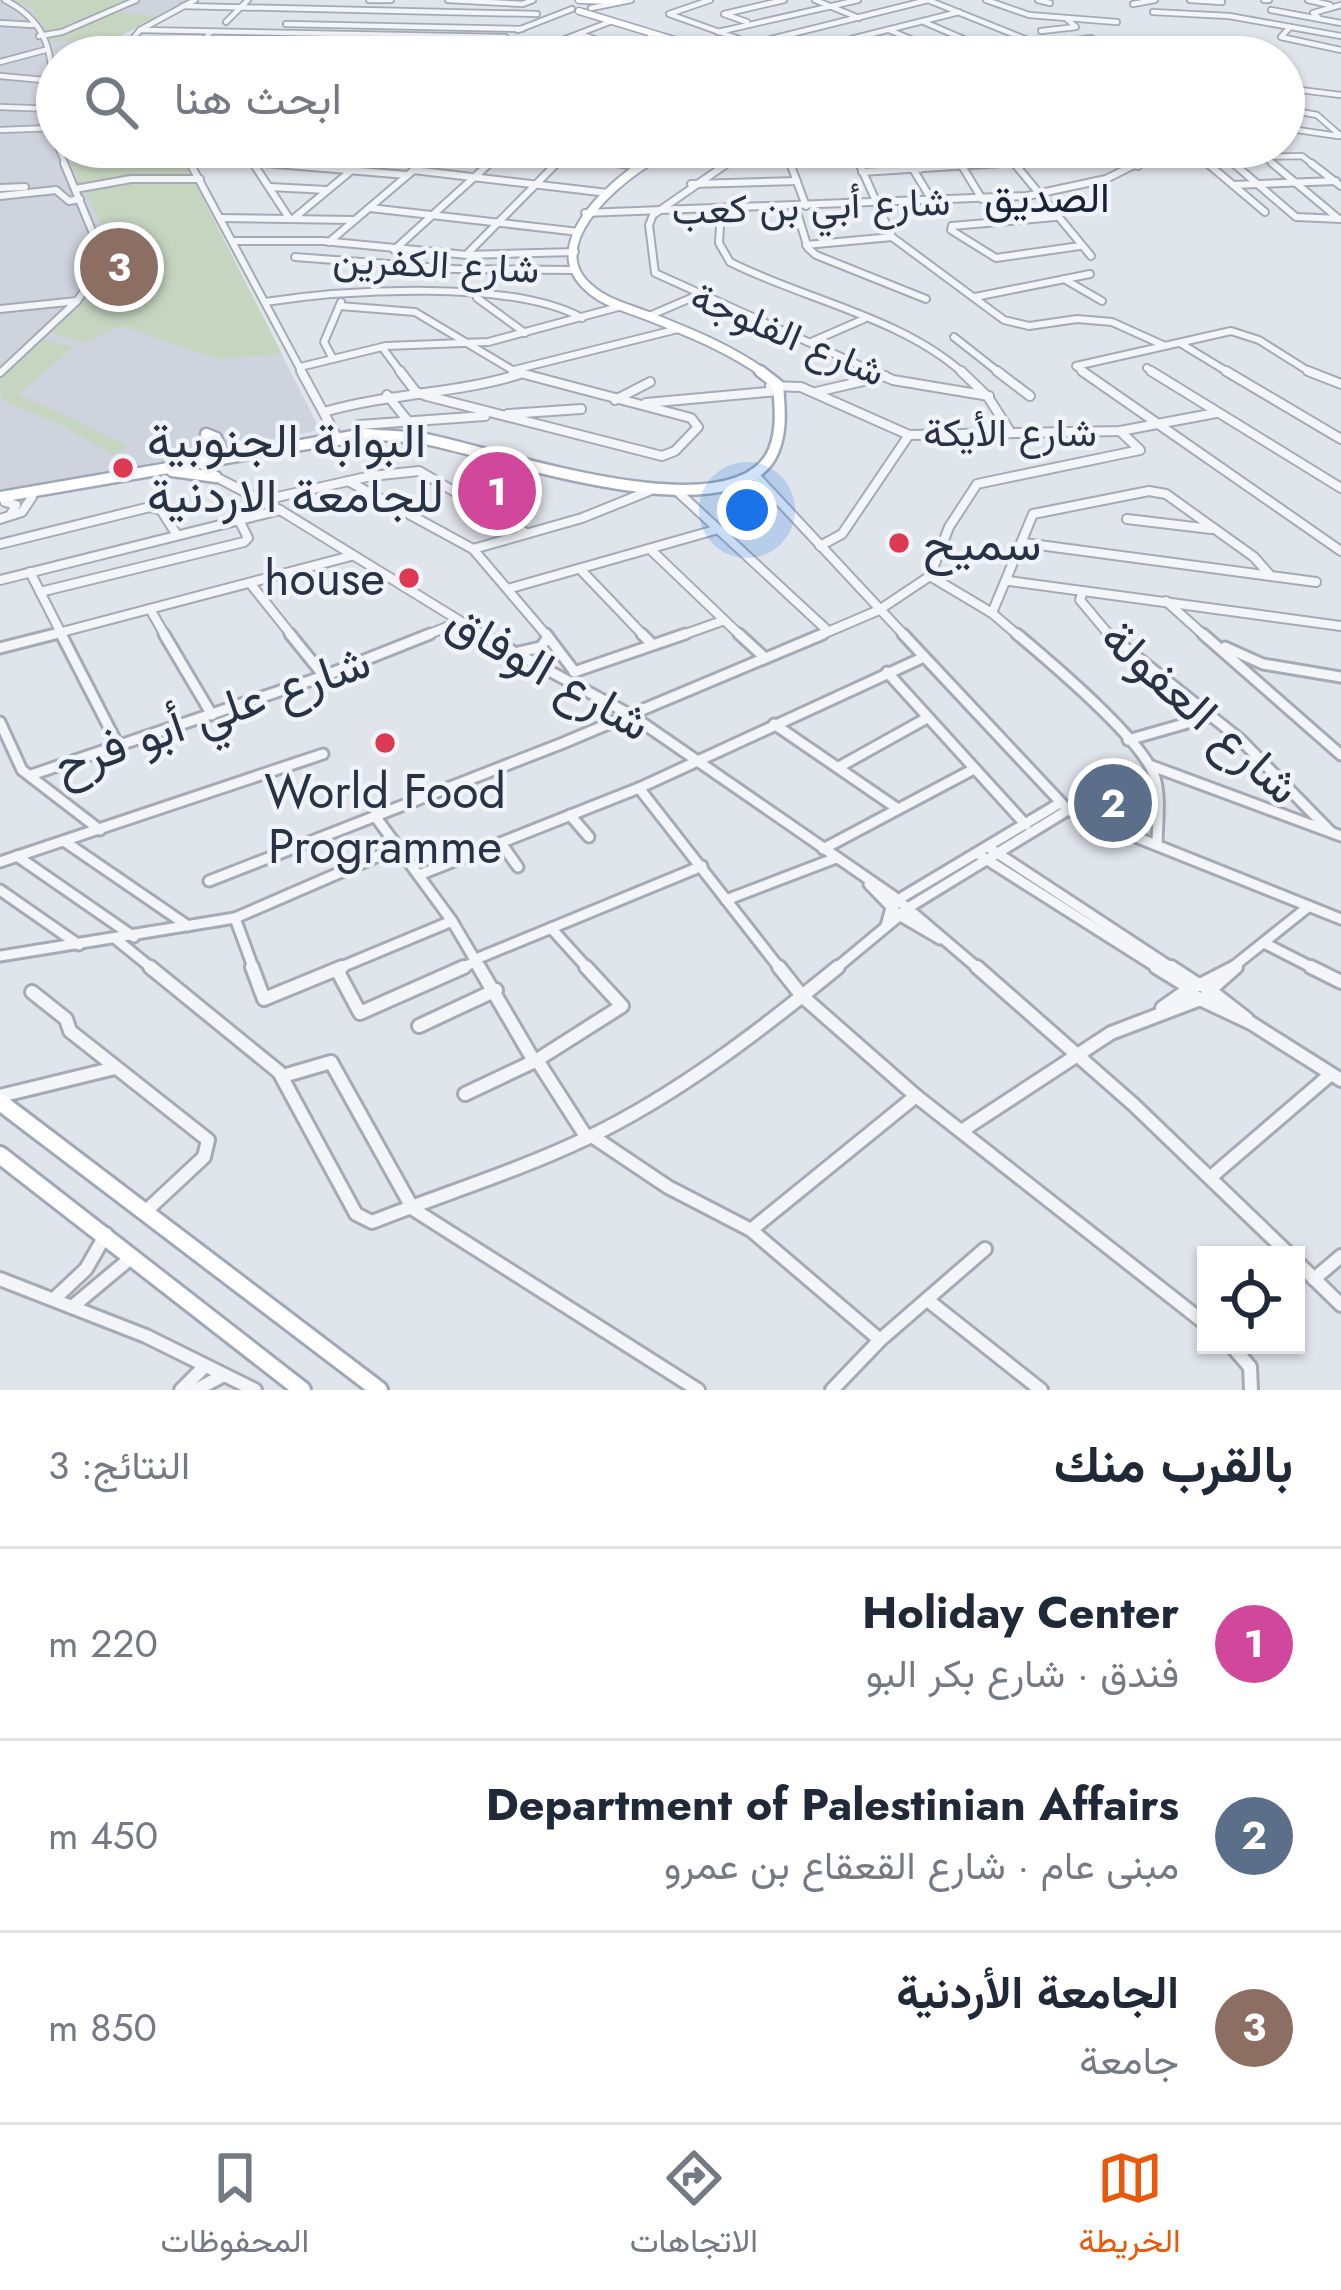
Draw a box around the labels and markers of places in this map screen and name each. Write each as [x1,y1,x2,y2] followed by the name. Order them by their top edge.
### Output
[80,222,158,312] pin: 3
[147,406,444,530] place label: البوابة الجنوبية للجامعة الاردنية
[458,446,536,536] pin: 1
[110,455,136,481] marker: البوابة الجنوبية للجامعة الاردنية
[923,509,1041,578] place label: سميح
[886,530,912,556] marker: سميح
[264,544,385,613] place label: house
[396,565,422,591] marker: house
[372,730,398,756] marker: World Food Programme
[264,757,506,881] place label: World Food Programme
[1074,758,1152,848] pin: 2

